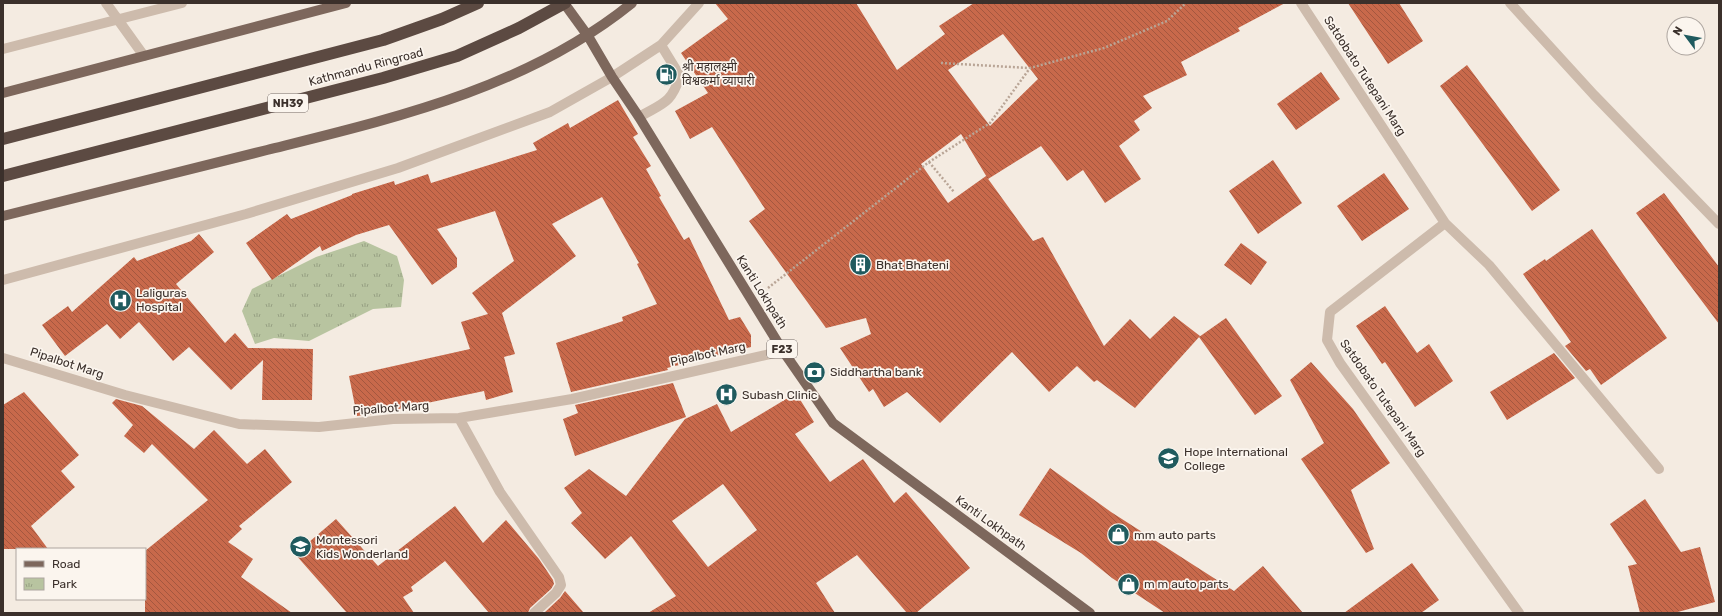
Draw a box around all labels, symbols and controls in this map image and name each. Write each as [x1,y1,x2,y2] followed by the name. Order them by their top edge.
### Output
[1321,14,1409,138] street label: Satdobato Tutepani Marg
[1666,16,1706,56] north arrow
[1670,24,1686,38] text: N
[307,45,425,89] street label: Kathmandu Ringroad
[682,59,755,88] place label: श्री महालक्ष्मी विश्वकर्मा व्यापारी
[654,61,680,87] fuel station icon: श्री महालक्ष्मी विश्वकर्मा व्यापारी
[268,94,308,112] road number: NH39
[848,252,874,278] building icon: Bhat Bhateni
[734,253,790,331] street label: Kanti Lokhpath
[876,258,949,272] place label: Bhat Bhateni
[136,286,187,314] place label: Laliguras Hospital
[107,287,133,313] hospital icon: Laliguras Hospital
[1337,337,1429,459] street label: Satdobato Tutepani Marg
[669,339,747,369] street label: Pipalbot Marg
[767,340,797,358] road number: F23
[28,344,106,382] street label: Pipalbot Marg
[801,359,827,385] bank icon: Siddhartha bank
[830,365,923,379] place label: Siddhartha bank
[714,382,740,408] hospital icon: Subash Clinic
[742,388,818,402] place label: Subash Clinic
[352,398,430,418] street label: Pipalbot Marg
[1184,445,1288,473] place label: Hope International College
[1156,446,1182,472] school or university icon: Hope International College
[953,493,1029,553] street label: Kanti Lokhpath
[1106,522,1132,548] shop icon: mm auto parts
[1134,528,1216,542] place label: mm auto parts
[316,533,408,561] place label: Montessori Kids Wonderland
[287,534,313,560] school or university icon: Montessori Kids Wonderland
[16,548,146,600] legend
[52,557,80,571] text: Road
[1115,571,1141,597] shop icon: m m auto parts
[52,577,78,591] text: Park
[1144,577,1229,591] place label: m m auto parts

